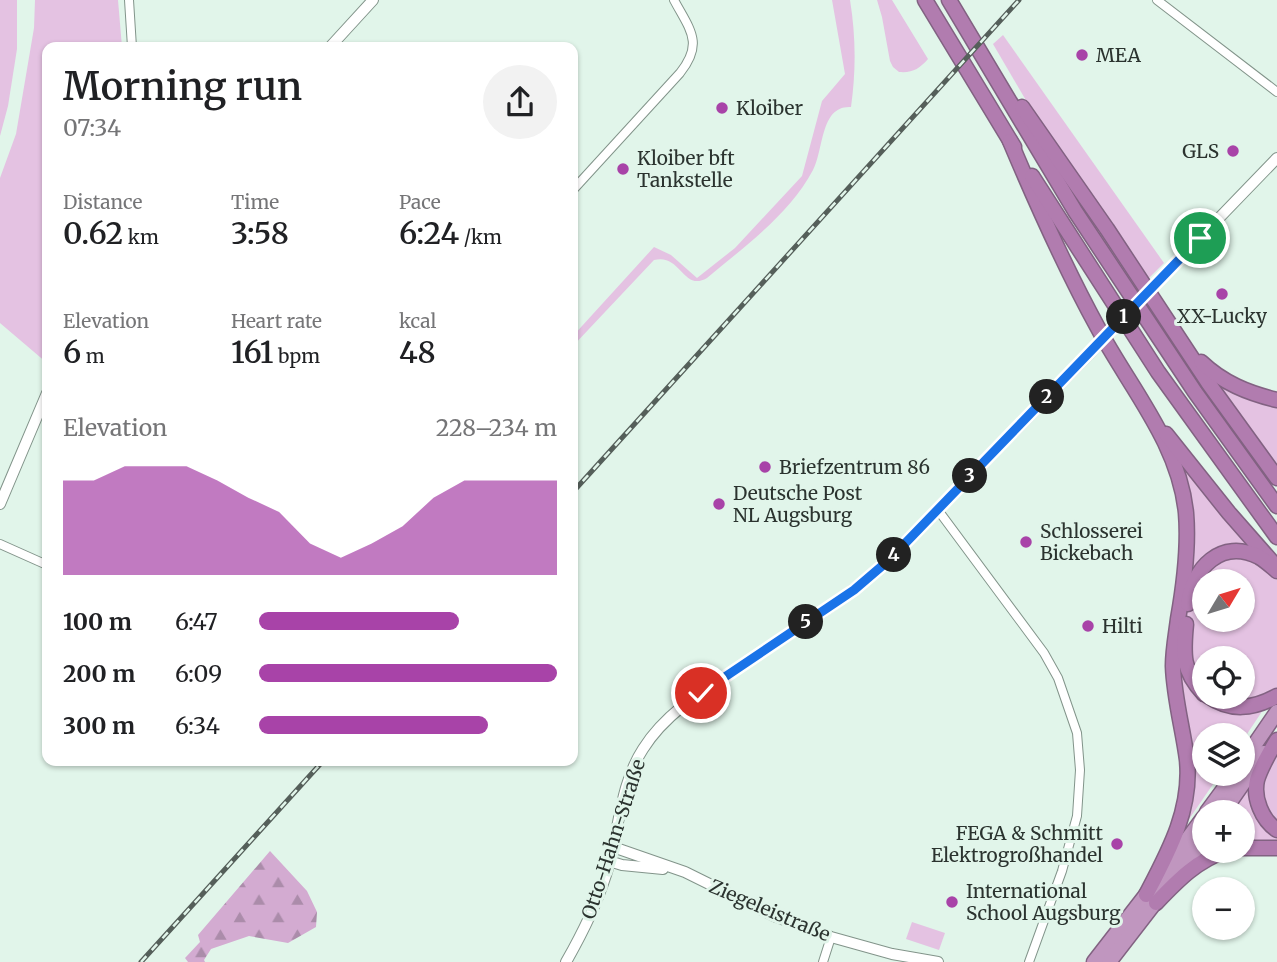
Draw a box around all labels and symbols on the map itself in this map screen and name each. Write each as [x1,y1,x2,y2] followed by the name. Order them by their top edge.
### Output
[1096,43,1141,67] place label: MEA
[1074,47,1090,63] marker: MEA
[736,96,803,120] place label: Kloiber
[714,100,730,116] marker: Kloiber
[1182,139,1219,163] place label: GLS
[1225,143,1241,159] marker: GLS
[637,146,735,192] place label: Kloiber bft Tankstelle
[615,161,631,177] marker: Kloiber bft Tankstelle
[1170,208,1230,268] pin
[1214,286,1230,302] marker: XX-Lucky
[1106,300,1142,334] pin: 1
[1177,304,1267,328] place label: XX-Lucky
[1030,380,1064,414] pin: 2
[779,455,930,479] place label: Briefzentrum 86
[953,458,988,494] pin: 3
[757,459,773,475] marker: Briefzentrum 86
[733,481,863,527] place label: Deutsche Post NL Augsburg
[711,496,727,512] marker: Deutsche Post NL Augsburg
[1040,519,1143,565] place label: Schlosserei Bickebach
[1018,534,1034,550] marker: Schlosserei Bickebach
[876,538,912,572] pin: 4
[1192,569,1255,632] north arrow
[788,604,824,640] pin: 5
[1102,614,1143,638] place label: Hilti
[1080,618,1096,634] marker: Hilti
[671,663,731,723] pin
[576,756,650,922] street label: Otto-Hahn-Straße
[931,821,1104,867] place label: FEGA & Schmitt Elektrogroßhandel
[1109,836,1125,852] marker: FEGA & Schmitt Elektrogroßhandel
[706,874,834,946] street label: Ziegeleistraße
[966,879,1121,925] place label: International School Augsburg
[944,894,960,910] marker: International School Augsburg

